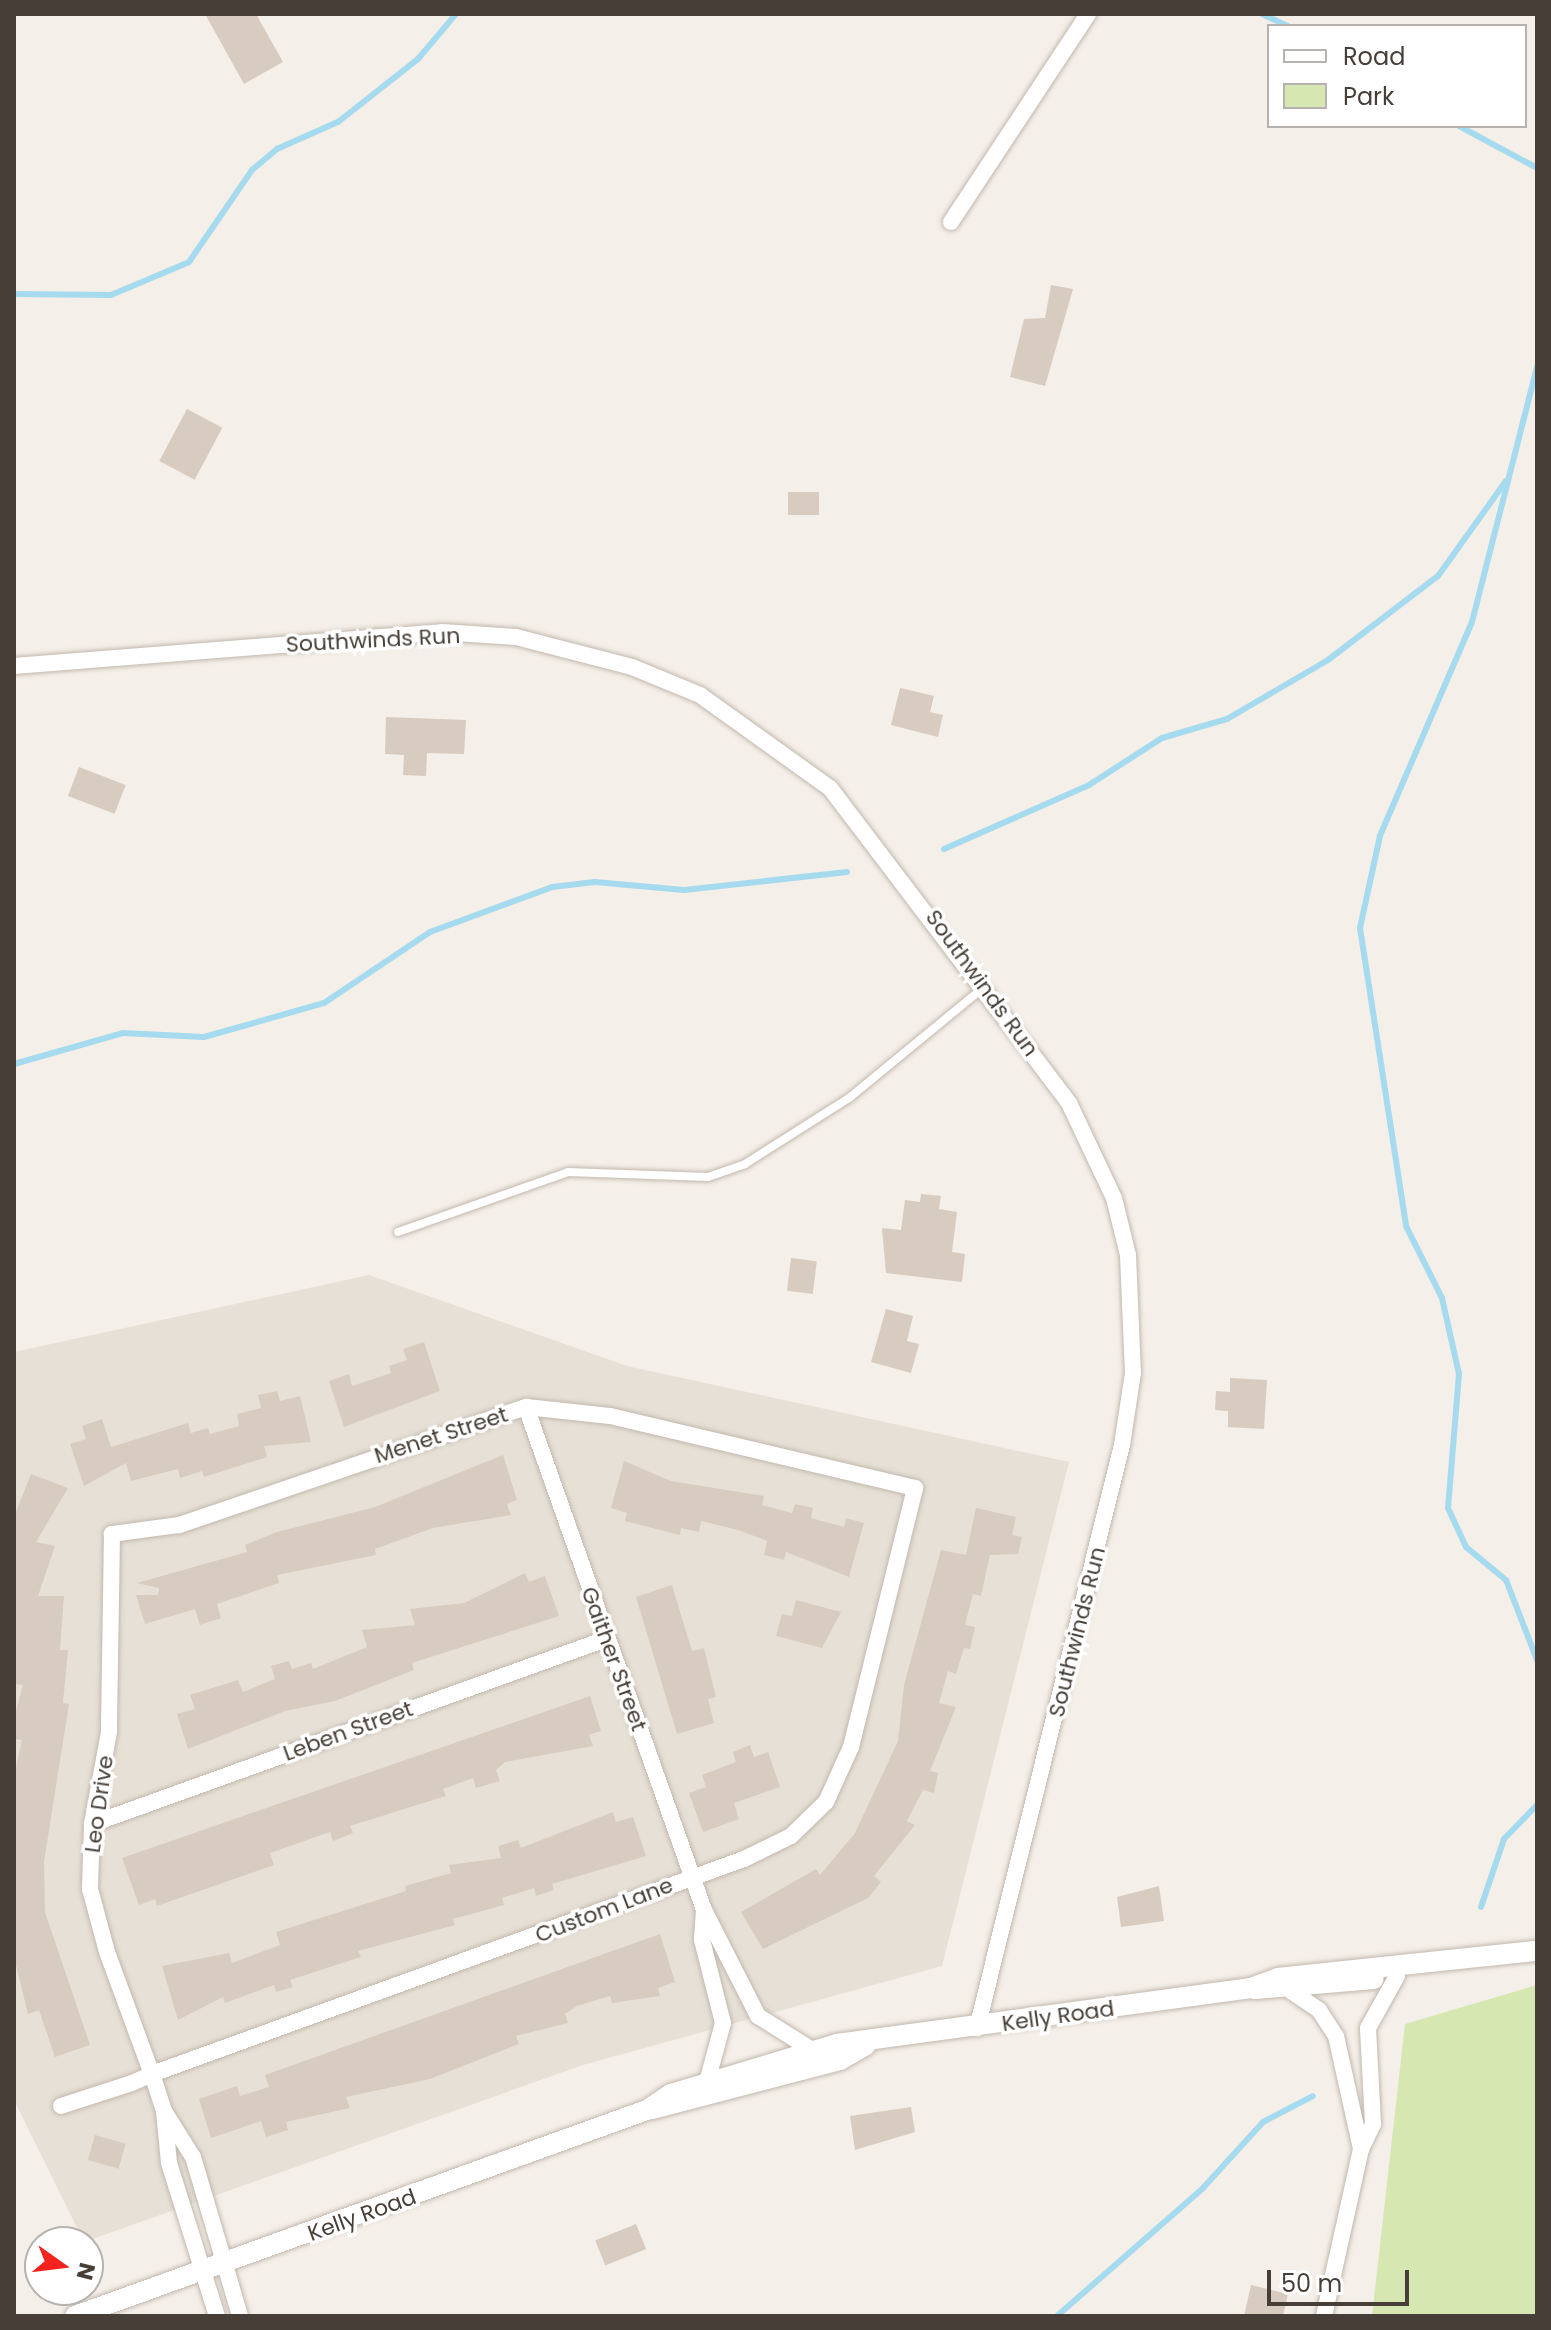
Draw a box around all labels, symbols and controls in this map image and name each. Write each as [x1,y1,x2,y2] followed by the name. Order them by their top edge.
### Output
[1267,24,1527,128] legend
[1343,40,1405,73] text: Road
[1343,80,1394,113] text: Park
[285,622,461,658] street label: Southwinds Run
[920,905,1044,1061] street label: Southwinds Run
[371,1401,511,1469] street label: Menet Street
[1043,1544,1111,1720] street label: Southwinds Run
[576,1583,652,1735] street label: Gaither Street
[280,1695,416,1767] street label: Leben Street
[79,1754,119,1854] street label: Leo Drive
[531,1872,677,1948] street label: Custom Lane
[1000,1995,1116,2037] street label: Kelly Road
[304,2183,420,2247] street label: Kelly Road
[24,2226,104,2306] north arrow
[1271,2254,1413,2304] scale bar
[69,2260,103,2283] text: N
[1281,2267,1342,2300] text: 50 m

